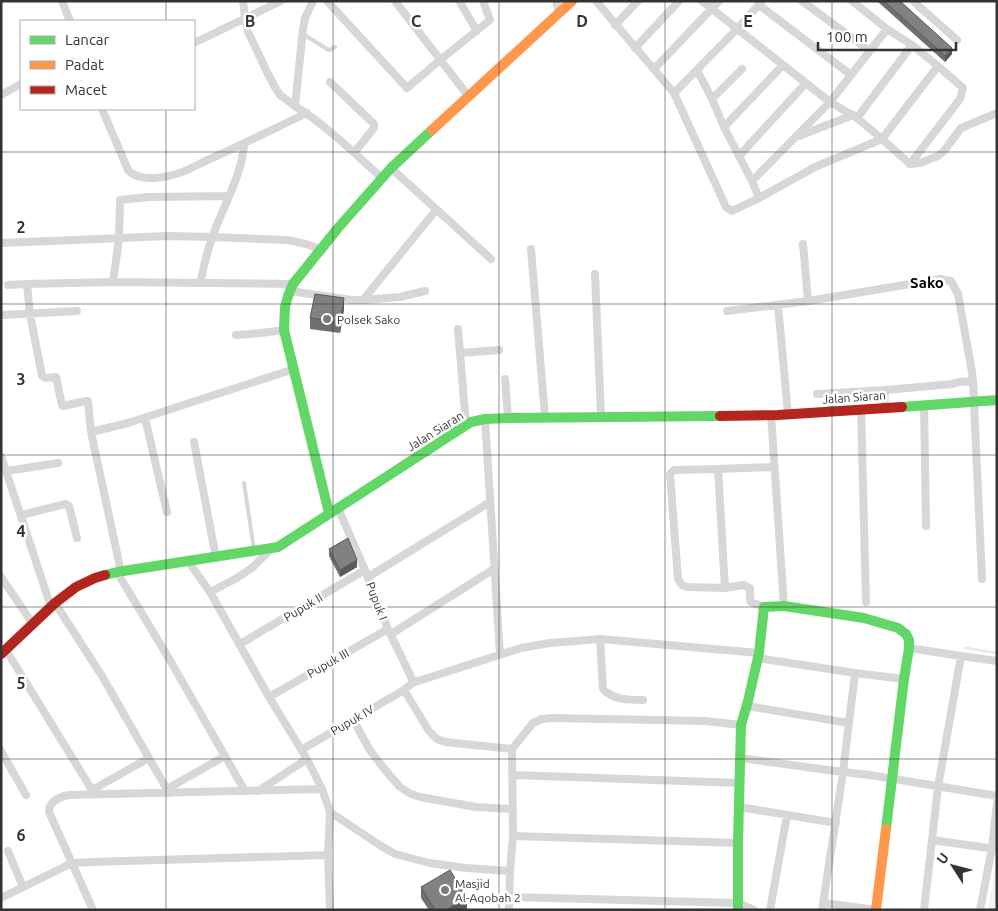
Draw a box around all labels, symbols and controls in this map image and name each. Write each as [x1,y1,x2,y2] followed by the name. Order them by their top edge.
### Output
[245,12,255,30] text: B
[411,12,421,30] text: C
[576,12,588,30] text: D
[743,12,753,30] text: E
[20,20,195,110] legend
[818,20,956,52] scale bar
[826,28,868,45] text: 100 m
[65,31,110,48] text: Lancar
[65,56,104,73] text: Padat
[65,81,107,98] text: Macet
[16,218,26,236] text: 2
[910,274,944,291] district label: Sako
[321,313,333,325] marker: Polsek Sako
[337,313,400,326] place label: Polsek Sako
[16,370,26,388] text: 3
[822,388,886,406] street label: Jalan Siaran
[404,409,466,453] street label: Jalan Siaran
[16,522,26,540] text: 4
[364,580,390,622] street label: Pupuk I
[281,590,325,624] street label: Pupuk II
[305,646,351,680] street label: Pupuk III
[16,674,26,692] text: 5
[328,702,376,737] street label: Pupuk IV
[16,826,26,844] text: 6
[928,841,978,891] north arrow
[933,850,952,867] text: U
[455,877,521,904] place label: Masjid Al-Aqobah 2
[439,884,451,896] marker: Masjid Al-Aqobah 2

